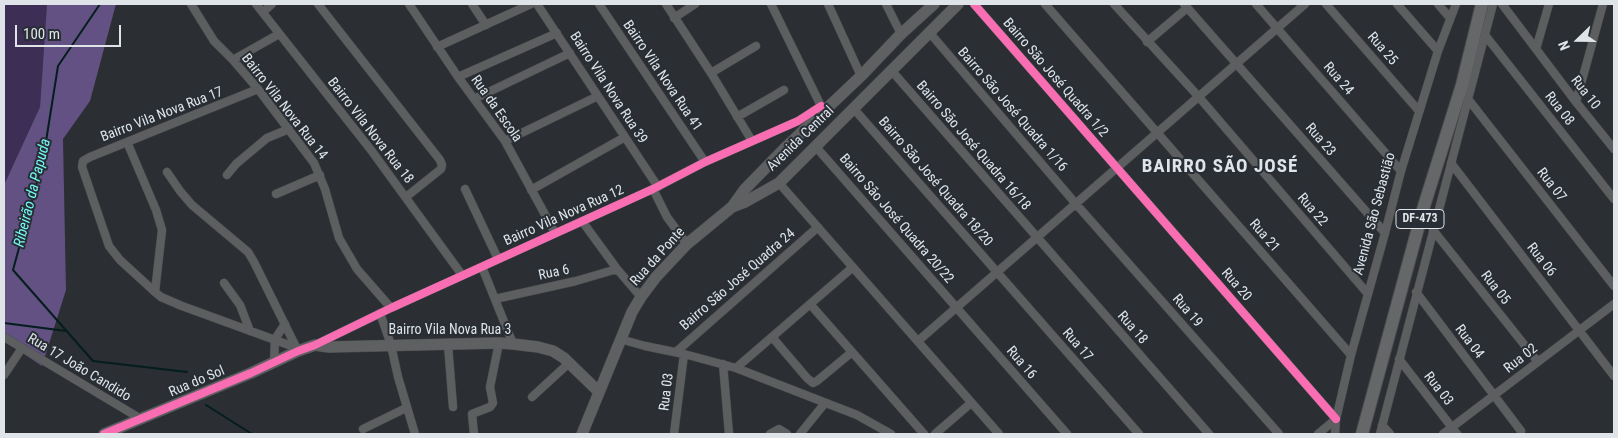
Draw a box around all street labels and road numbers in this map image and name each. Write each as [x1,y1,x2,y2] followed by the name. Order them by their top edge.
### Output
[999,15,1111,141] street label: Bairro São José Quadra 1/2
[619,18,705,134] street label: Bairro Vila Nova Rua 41
[566,29,650,147] street label: Bairro Vila Nova Rua 39
[1363,29,1401,69] street label: Rua 25
[953,44,1071,176] street label: Bairro São José Quadra 1/16
[237,51,331,163] street label: Bairro Vila Nova Rua 14
[1319,59,1357,99] street label: Rua 24
[467,72,525,146] street label: Rua da Escola
[1567,73,1603,113] street label: Rua 10
[323,75,417,187] street label: Bairro Vila Nova Rua 18
[912,78,1034,214] street label: Bairro São José Quadra 16/18
[98,84,226,146] street label: Bairro Vila Nova Rua 17
[1541,89,1577,129] street label: Rua 08
[764,103,838,175] street label: Avenida Central
[874,114,996,250] street label: Bairro São José Quadra 18/20
[1301,120,1339,160] street label: Rua 23
[835,151,957,287] street label: Bairro São José Quadra 20/22
[1351,151,1399,277] street label: Avenida São Sebastião
[1533,165,1569,205] street label: Rua 07
[501,182,627,250] street label: Bairro Vila Nova Rua 12
[1293,190,1331,230] street label: Rua 22
[1396,210,1444,228] road number: DF-473
[1245,216,1283,256] street label: Rua 21
[627,224,689,290] street label: Rua da Ponte
[677,225,799,335] street label: Bairro São José Quadra 24
[1523,240,1559,280] street label: Rua 06
[537,262,571,284] street label: Rua 6
[1217,265,1255,305] street label: Rua 20
[1477,268,1513,308] street label: Rua 05
[1168,291,1206,331] street label: Rua 19
[1113,308,1151,348] street label: Rua 18
[389,322,511,338] street label: Bairro Vila Nova Rua 3
[1451,322,1487,362] street label: Rua 04
[1058,325,1096,365] street label: Rua 17
[24,331,134,405] street label: Rua 17 João Candido
[1501,341,1541,377] street label: Rua 02
[1002,343,1040,383] street label: Rua 16
[167,363,227,401] street label: Rua do Sol
[1420,369,1456,409] street label: Rua 03
[656,372,678,412] street label: Rua 03

